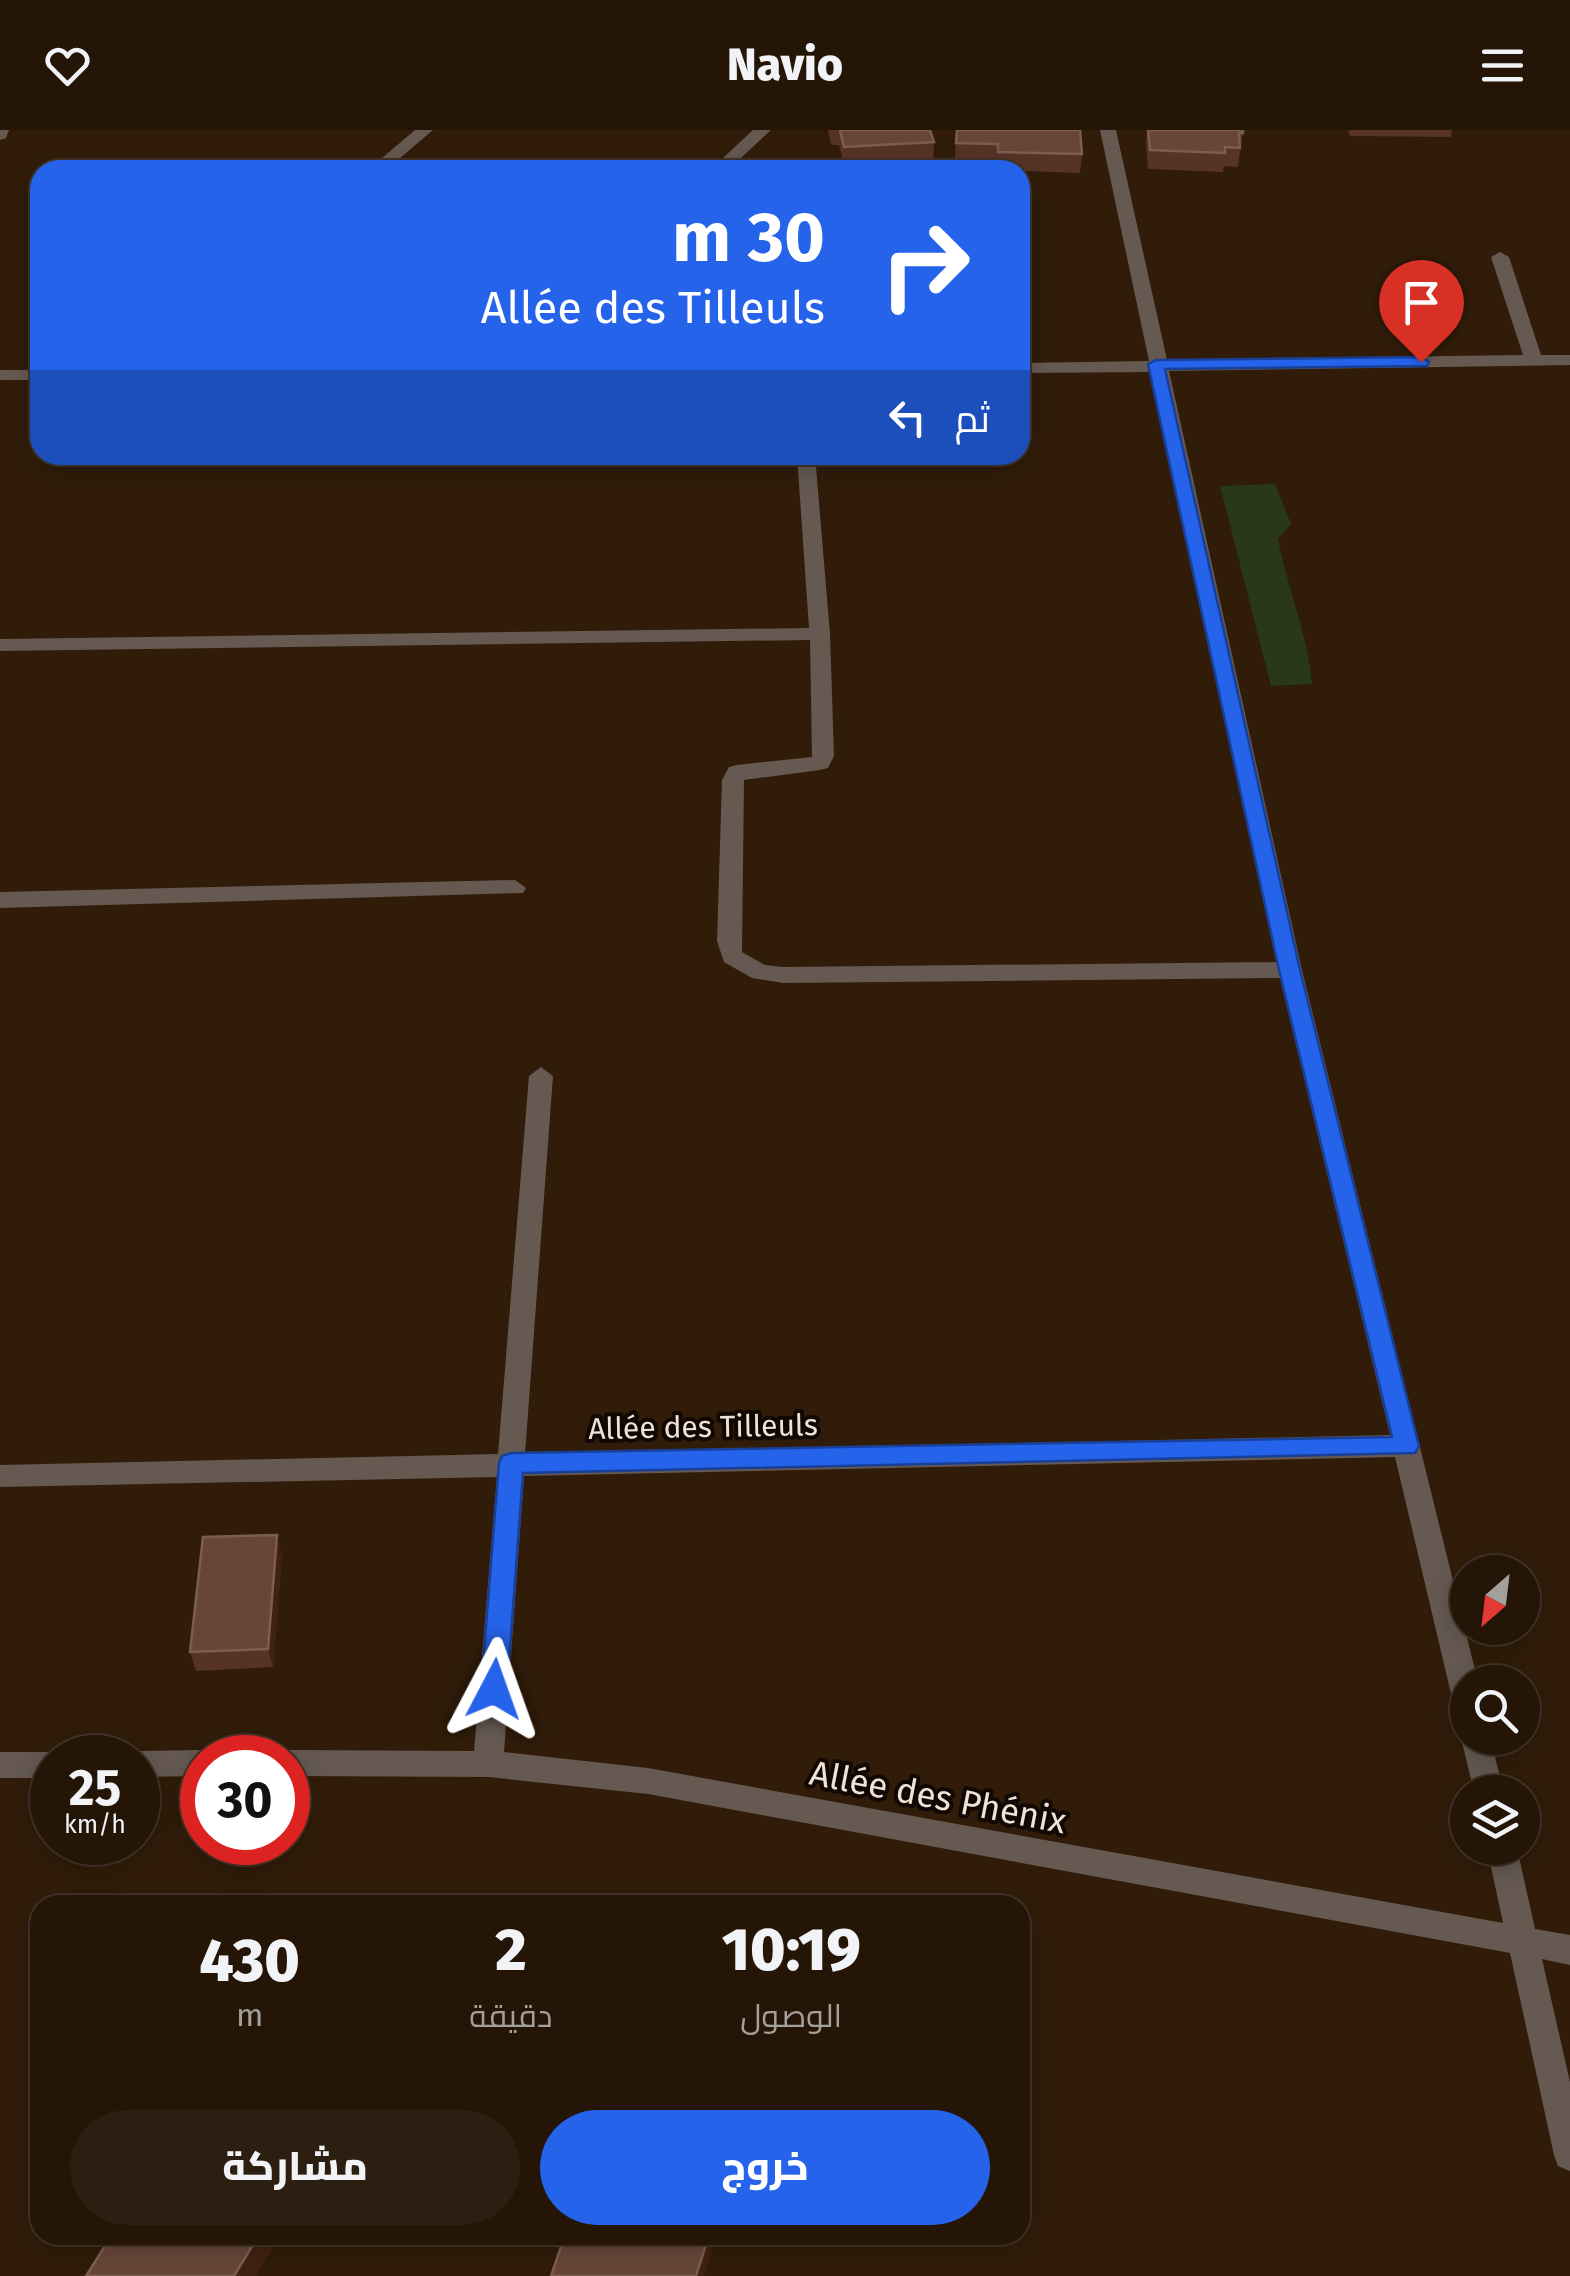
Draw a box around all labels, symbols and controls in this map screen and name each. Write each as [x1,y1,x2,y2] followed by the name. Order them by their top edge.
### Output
[40,38,95,93] icon: heart
[727,38,843,92] text: Navio
[1475,38,1530,93] icon: menu
[672,196,825,280] text: 30 m
[860,200,990,330] icon: right
[1379,260,1464,363] pin
[1394,275,1449,330] icon: arrive
[481,281,825,335] text: Allée des Tilleuls
[880,390,935,445] icon: left
[955,396,990,442] text: ثم
[588,1407,818,1447] street label: Allée des Tilleuls
[1450,1555,1540,1645] north arrow
[1450,1555,1540,1865] map controls
[442,1637,546,1741] position arrow
[1450,1665,1540,1755] button: search
[180,1735,310,1865] speed limit sign: 30
[806,1752,1070,1842] street label: Allée des Phénix
[69,1758,121,1818] text: 25
[1450,1775,1540,1865] button: layers
[64,1810,126,1840] text: km/h
[495,1914,527,1986] text: 2
[722,1914,861,1986] text: 10:19
[199,1925,300,1997] text: 430
[236,1996,263,2034] text: m
[469,1997,552,2035] text: دقيقة
[740,1997,842,2035] text: الوصول
[70,2110,520,2225] button: مشاركة
[540,2110,990,2225] button: خروج

